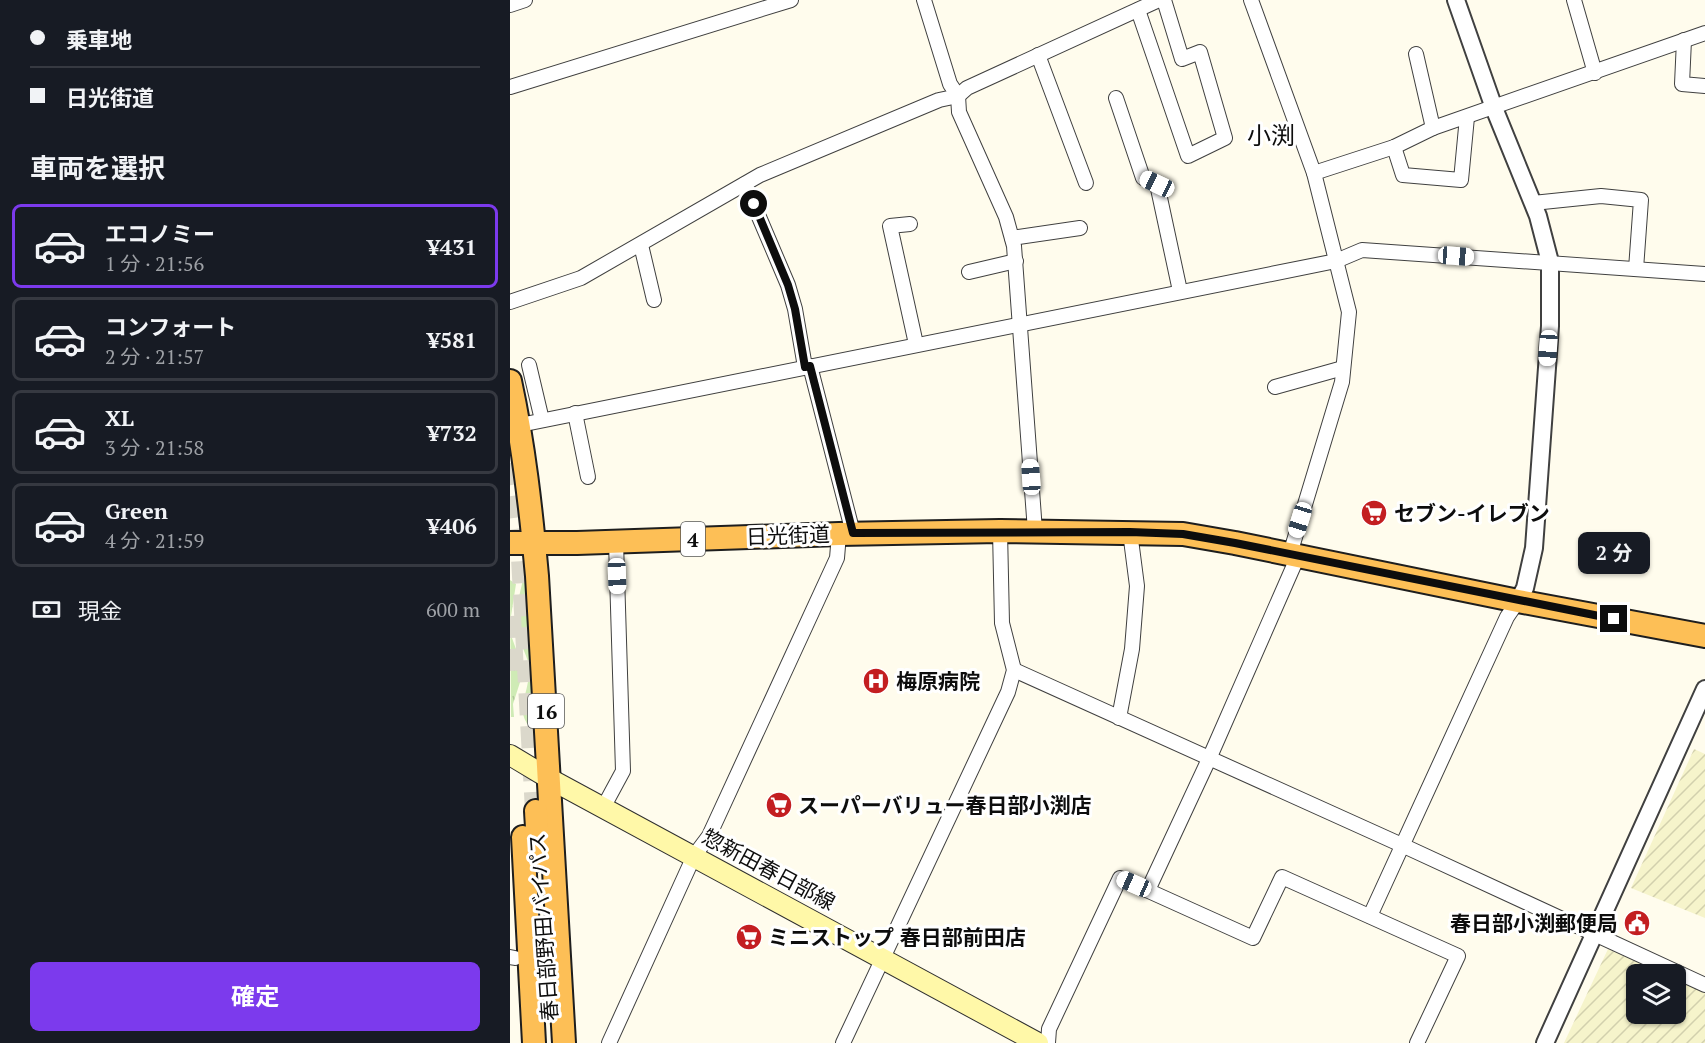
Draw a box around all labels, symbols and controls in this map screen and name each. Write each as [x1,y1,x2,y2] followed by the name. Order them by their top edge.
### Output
[66,25,132,54] text: 乗車地
[66,83,154,112] text: 日光街道
[1247,119,1295,151] district label: 小渕
[30,150,165,186] text: 車両を選択
[1137,168,1177,200] car
[740,190,767,217] route start
[33,219,87,273] icon: car
[105,219,215,248] text: エコノミー
[427,232,477,261] text: ¥431
[1437,246,1475,266] car
[105,250,204,277] text: 1 分 · 21:56
[33,312,87,366] icon: car
[105,312,236,341] text: コンフォート
[427,325,477,354] text: ¥581
[1538,329,1558,367] car
[105,343,204,370] text: 2 分 · 21:57
[105,403,134,432] text: XL
[33,405,87,459] icon: car
[427,418,477,447] text: ¥732
[105,434,204,461] text: 3 分 · 21:58
[1021,458,1041,496] car
[105,496,168,525] text: Green
[33,498,87,552] icon: car
[1359,498,1389,528] supermarket icon: セブン-イレブン
[1394,499,1550,527] place label: セブン-イレブン
[1286,500,1314,540] car
[427,511,477,540] text: ¥406
[746,520,830,550] street label: 日光街道
[681,522,705,556] road number: 4
[105,527,204,554] text: 4 分 · 21:59
[1578,532,1650,574] callout: 2 分
[1596,539,1632,566] text: 2 分
[607,558,627,594] car
[30,593,63,626] icon: cash
[78,596,122,625] text: 現金
[426,596,480,623] text: 600 m
[1600,605,1627,632] route end
[861,666,891,696] hospital icon: 梅原病院
[896,667,980,695] place label: 梅原病院
[528,694,564,728] road number: 16
[764,790,794,820] supermarket icon: スーパーバリュー春日部小渕店
[798,791,1092,819] place label: スーパーバリュー春日部小渕店
[698,822,840,916] street label: 惣新田春日部線
[522,832,564,1022] street label: 春日部野田バイパス
[1114,868,1154,900] car
[1622,908,1652,938] public building icon: 春日部小渕郵便局
[1450,909,1618,937] place label: 春日部小渕郵便局
[734,922,764,952] supermarket icon: ミニストップ 春日部前田店
[768,923,1026,951] place label: ミニストップ 春日部前田店
[30,962,480,1031] button: 確定
[1626,964,1686,1024] map controls
[1626,964,1686,1024] button: layers

